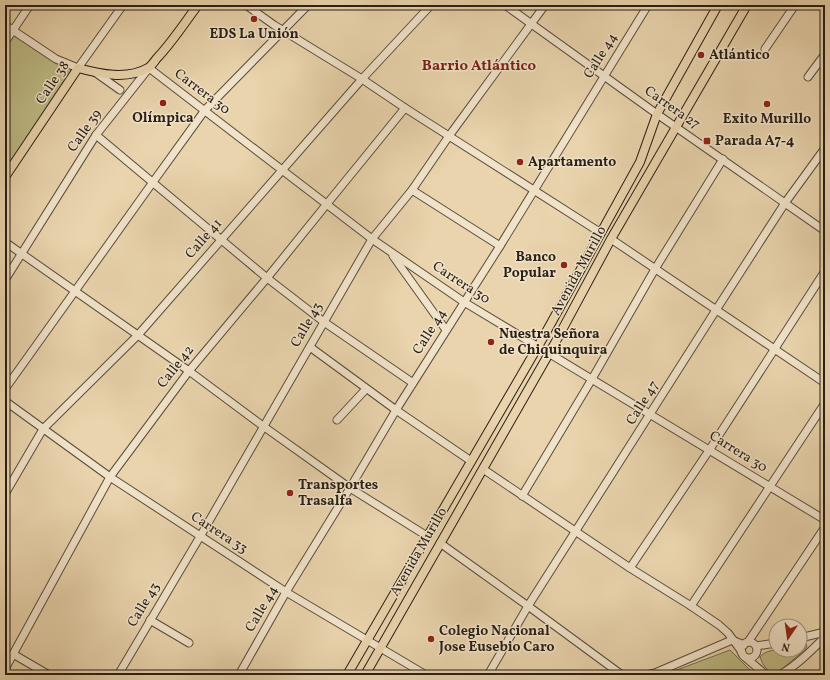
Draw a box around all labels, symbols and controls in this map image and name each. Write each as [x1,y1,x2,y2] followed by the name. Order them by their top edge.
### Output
[249,14,259,24] marker: EDS La Unión
[209,25,299,44] place label: EDS La Unión
[580,29,622,83] street label: Calle 44
[709,46,770,65] place label: Atlántico
[696,50,706,60] marker: Atlántico
[422,56,537,77] district label: Barrio Atlántico
[32,58,74,108] street label: Calle 38
[170,65,234,119] street label: Carrera 30
[640,82,704,134] street label: Carrera 27
[158,98,168,108] marker: Olímpica
[762,99,772,109] marker: Exito Murillo
[63,106,107,156] street label: Calle 39
[132,109,194,128] place label: Olímpica
[723,110,811,129] place label: Exito Murillo
[715,132,795,151] place label: Parada A7-4
[702,136,712,146] marker: Parada A7-4
[528,153,616,172] place label: Apartamento
[515,157,525,167] marker: Apartamento
[181,215,227,263] street label: Calle 41
[547,223,611,319] street label: Avenida Murillo
[503,248,556,283] place label: Banco Popular
[428,257,494,309] street label: Carrera 30
[559,260,569,270] marker: Banco Popular
[287,299,327,351] street label: Calle 43
[409,305,451,359] street label: Calle 44
[499,325,608,360] place label: Nuestra Señora de Chiquinquira
[486,337,496,347] marker: Nuestra Señora de Chiquinquira
[153,342,199,392] street label: Calle 42
[622,377,664,429] street label: Calle 47
[705,427,771,477] street label: Carrera 30
[298,476,378,511] place label: Transportes Trasalfa
[285,488,295,498] marker: Transportes Trasalfa
[386,504,452,600] street label: Avenida Murillo
[187,507,251,559] street label: Carrera 33
[123,579,165,631] street label: Calle 43
[241,582,283,636] street label: Calle 44
[768,618,808,658] north arrow
[438,622,555,657] place label: Colegio Nacional Jose Eusebio Caro
[426,634,436,644] marker: Colegio Nacional Jose Eusebio Caro
[781,638,792,654] text: N

